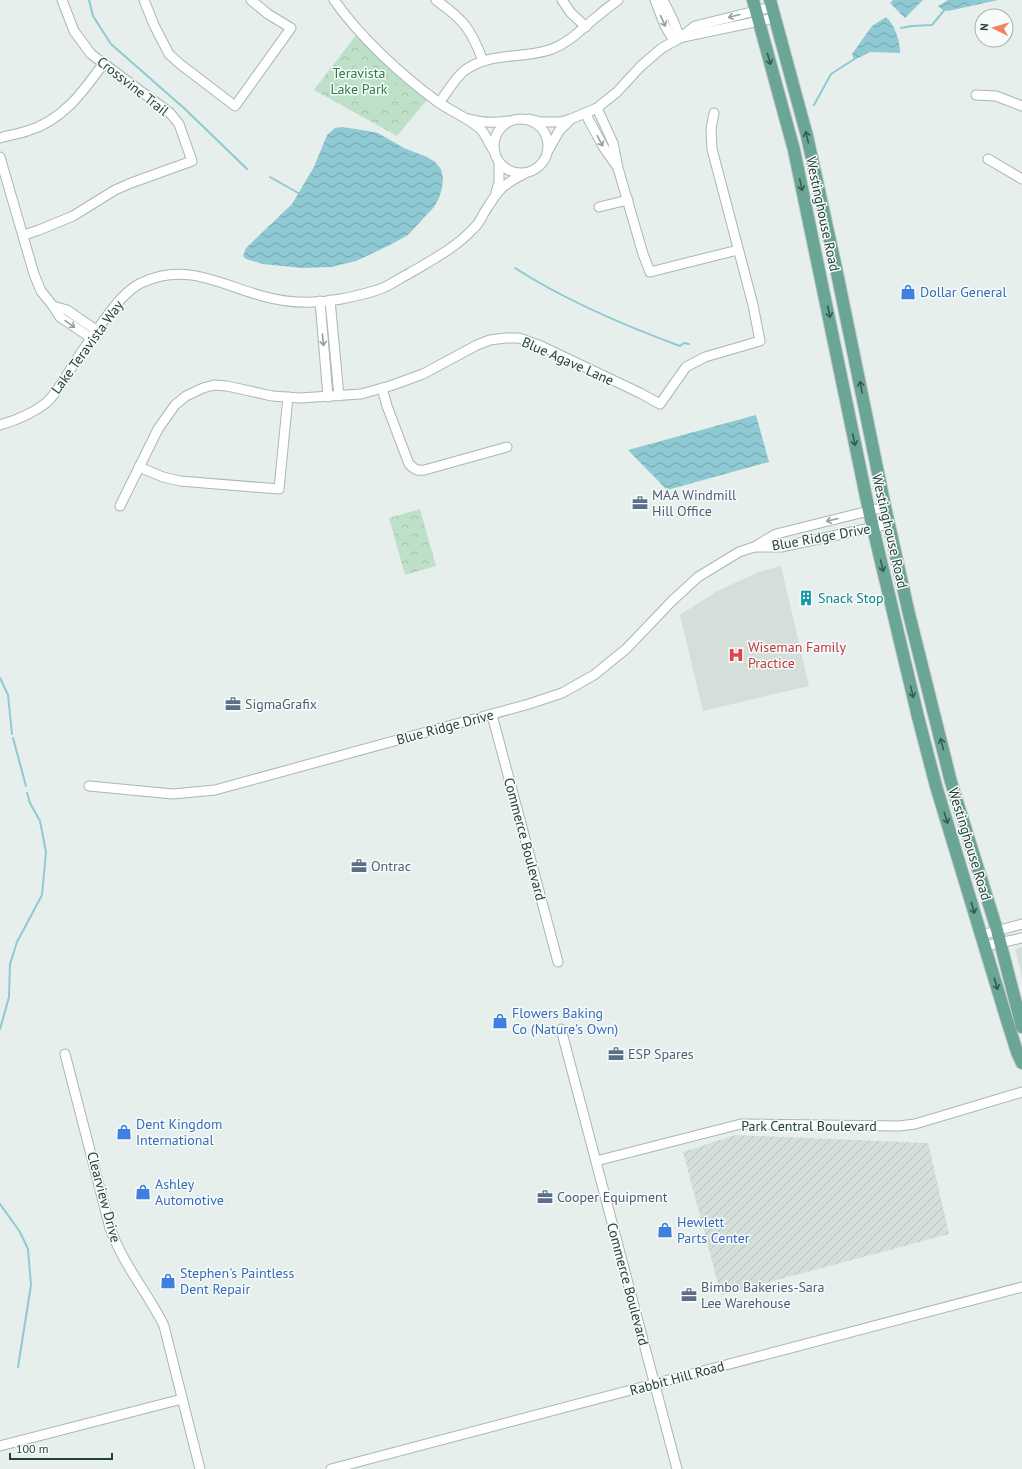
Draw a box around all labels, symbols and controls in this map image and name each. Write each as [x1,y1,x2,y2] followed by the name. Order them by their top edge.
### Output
[974,8,1014,48] north arrow
[727,13,740,20] one-way arrow
[660,15,667,27] one-way arrow
[977,23,991,31] text: N
[93,52,173,120] street label: Crossvine Trail
[766,53,773,66] one-way arrow
[330,64,388,98] park label: Teravista Lake Park
[802,130,810,143] one-way arrow
[597,135,605,147] one-way arrow
[802,155,844,273] street label: Westinghouse Road
[797,178,805,191] one-way arrow
[899,283,917,301] shop icon: Dollar General
[920,283,1007,301] place label: Dollar General
[47,296,127,397] street label: Lake Teravista Way
[825,305,833,318] one-way arrow
[64,320,75,328] one-way arrow
[320,333,327,346] one-way arrow
[519,333,617,389] street label: Blue Agave Lane
[856,381,864,394] one-way arrow
[851,433,859,446] one-way arrow
[868,472,912,590] street label: Westinghouse Road
[652,486,736,520] place label: MAA Windmill Hill Office
[631,494,649,512] office icon: MAA Windmill Hill Office
[825,517,838,525] one-way arrow
[770,519,872,555] street label: Blue Ridge Drive
[879,559,887,572] one-way arrow
[797,589,815,607] building icon: Snack Stop
[818,589,883,607] place label: Snack Stop
[748,638,846,672] place label: Wiseman Family Practice
[727,646,745,664] hospital icon: Wiseman Family Practice
[909,685,917,698] one-way arrow
[224,695,242,713] office icon: SigmaGrafix
[245,695,317,713] place label: SigmaGrafix
[394,705,496,749] street label: Blue Ridge Drive
[937,738,945,751] one-way arrow
[500,776,550,902] street label: Commerce Boulevard
[944,786,996,902] street label: Westinghouse Road
[943,811,950,824] one-way arrow
[350,857,368,875] office icon: Ontrac
[371,857,411,875] place label: Ontrac
[970,901,977,914] one-way arrow
[993,977,1000,990] one-way arrow
[512,1004,618,1038] place label: Flowers Baking Co (Nature's Own)
[491,1012,509,1030] shop icon: Flowers Baking Co (Nature's Own)
[607,1045,625,1063] office icon: ESP Spares
[628,1045,694,1063] place label: ESP Spares
[136,1115,222,1149] place label: Dent Kingdom International
[741,1117,877,1135] street label: Park Central Boulevard
[115,1123,133,1141] shop icon: Dent Kingdom International
[83,1150,125,1244] street label: Clearview Drive
[155,1175,224,1209] place label: Ashley Automotive
[134,1183,152,1201] shop icon: Ashley Automotive
[536,1188,554,1206] office icon: Cooper Equipment
[557,1188,668,1206] place label: Cooper Equipment
[677,1213,750,1247] place label: Hewlett Parts Center
[603,1221,653,1347] street label: Commerce Boulevard
[656,1221,674,1239] shop icon: Hewlett Parts Center
[180,1264,294,1298] place label: Stephen's Paintless Dent Repair
[159,1272,177,1290] shop icon: Stephen's Paintless Dent Repair
[701,1278,825,1312] place label: Bimbo Bakeries-Sara Lee Warehouse
[680,1286,698,1304] office icon: Bimbo Bakeries-Sara Lee Warehouse
[628,1357,726,1399] street label: Rabbit Hill Road
[10,1435,112,1461] scale bar
[16,1441,49,1456] text: 100 m

